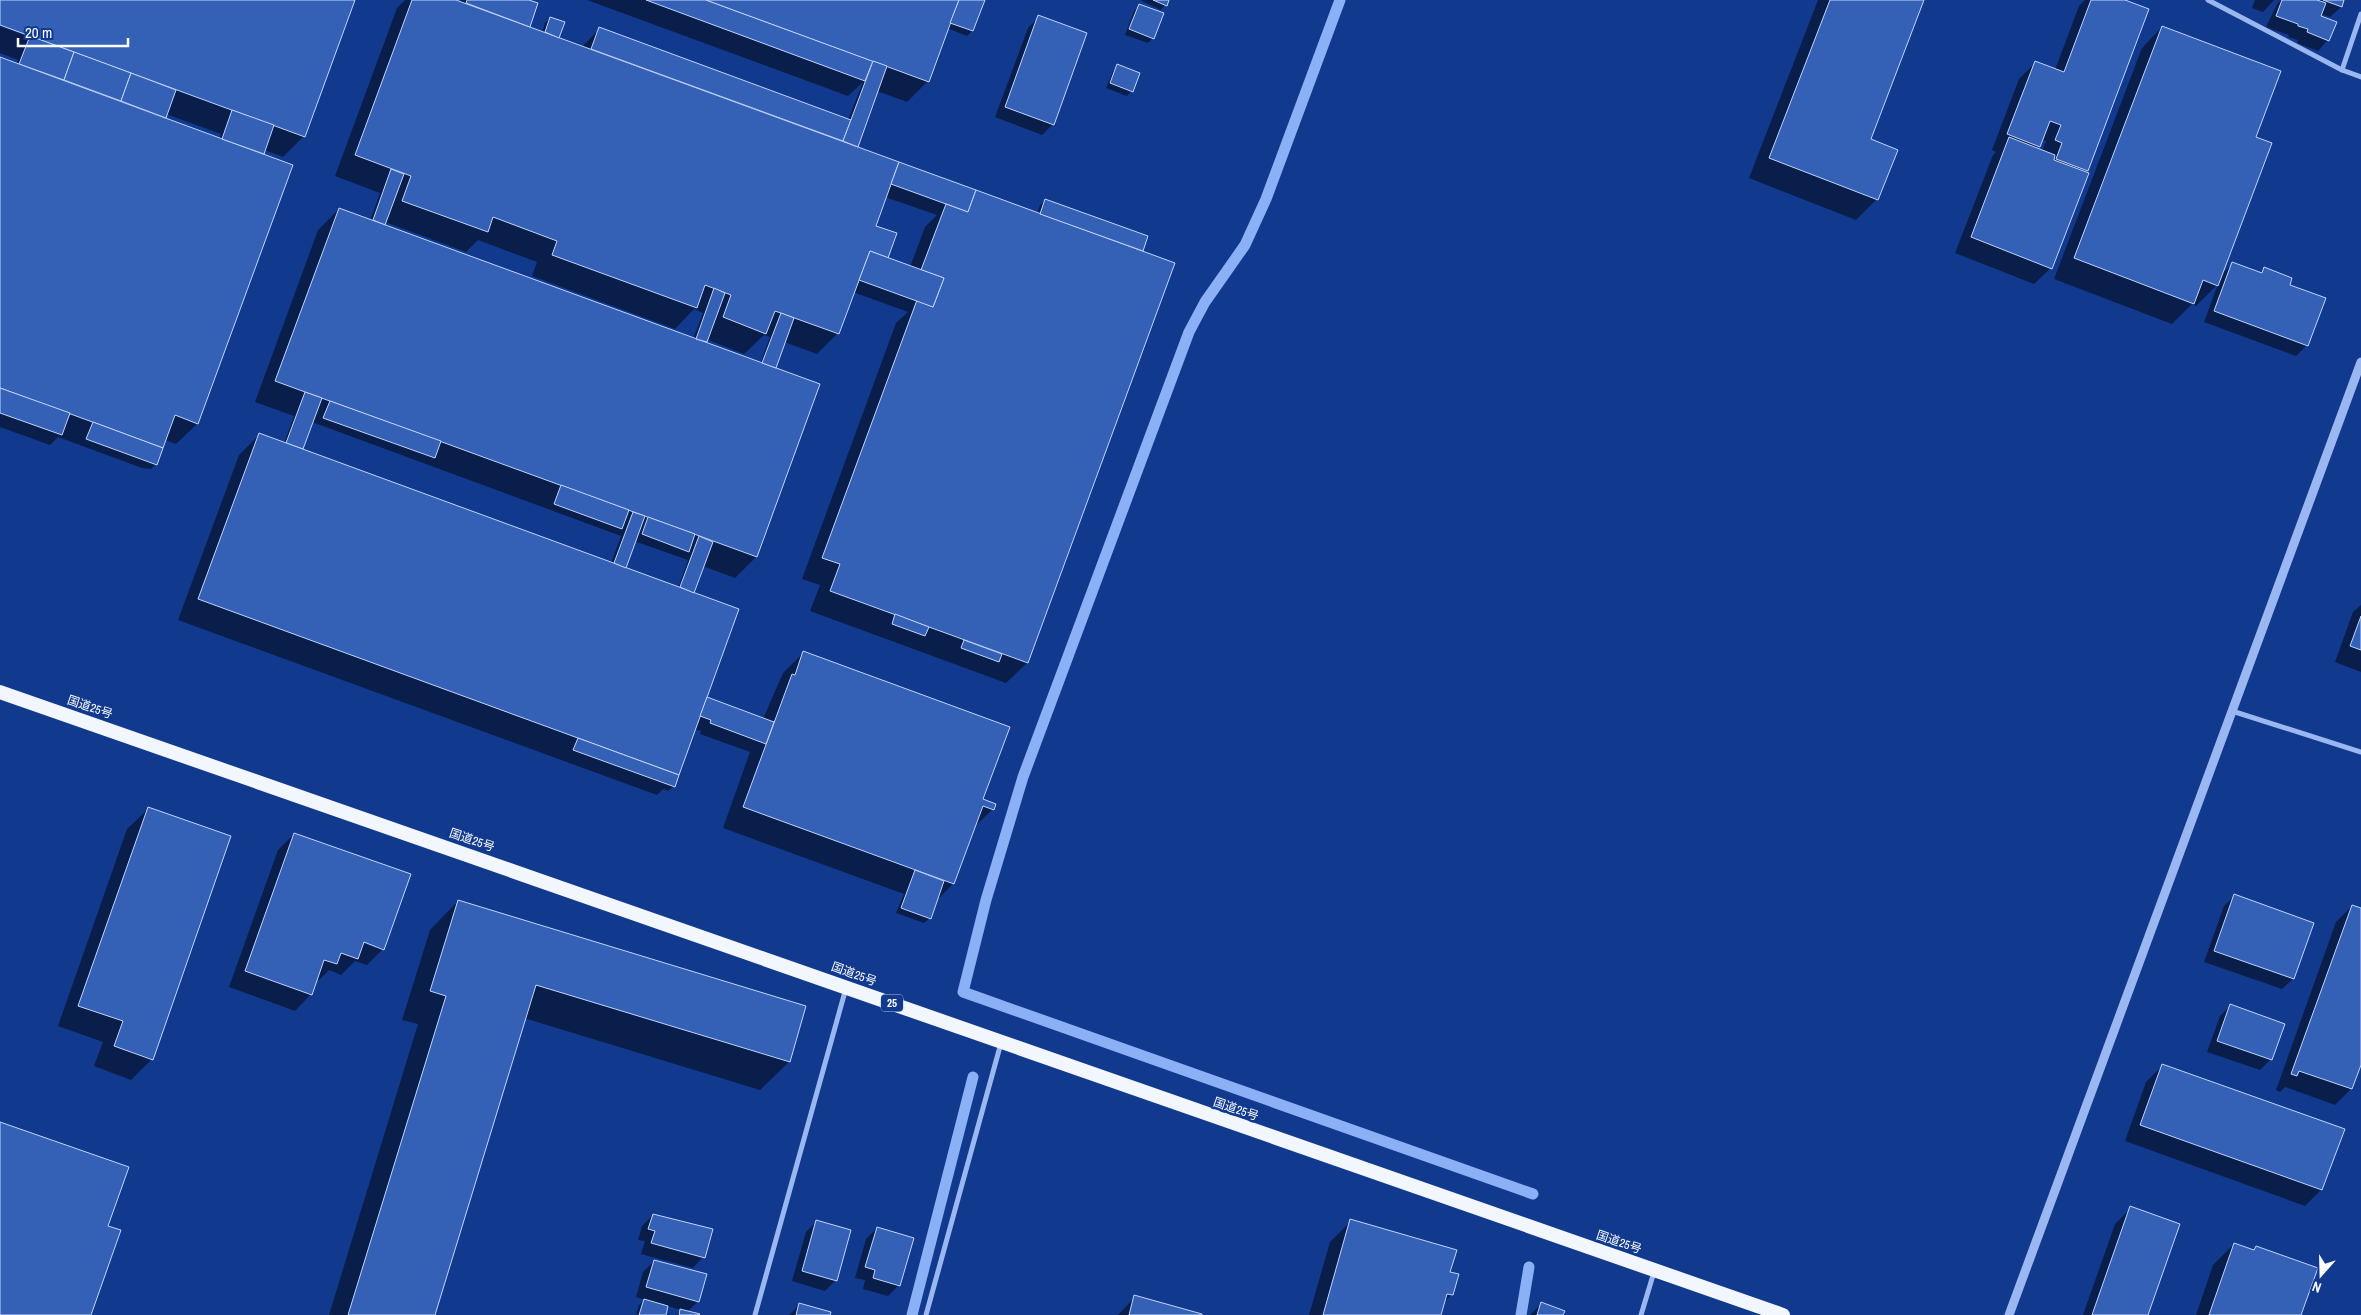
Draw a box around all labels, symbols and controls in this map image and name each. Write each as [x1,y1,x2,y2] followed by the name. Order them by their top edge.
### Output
[18,15,128,47] scale bar
[25,22,52,43] text: 20 m
[65,692,115,722] street label: 国道25号
[447,825,497,855] street label: 国道25号
[829,958,879,990] street label: 国道25号
[881,994,903,1011] road number: 25
[1211,1094,1261,1124] street label: 国道25号
[1594,1227,1644,1257] street label: 国道25号
[2296,1250,2346,1300] north arrow
[2310,1277,2324,1297] text: N

